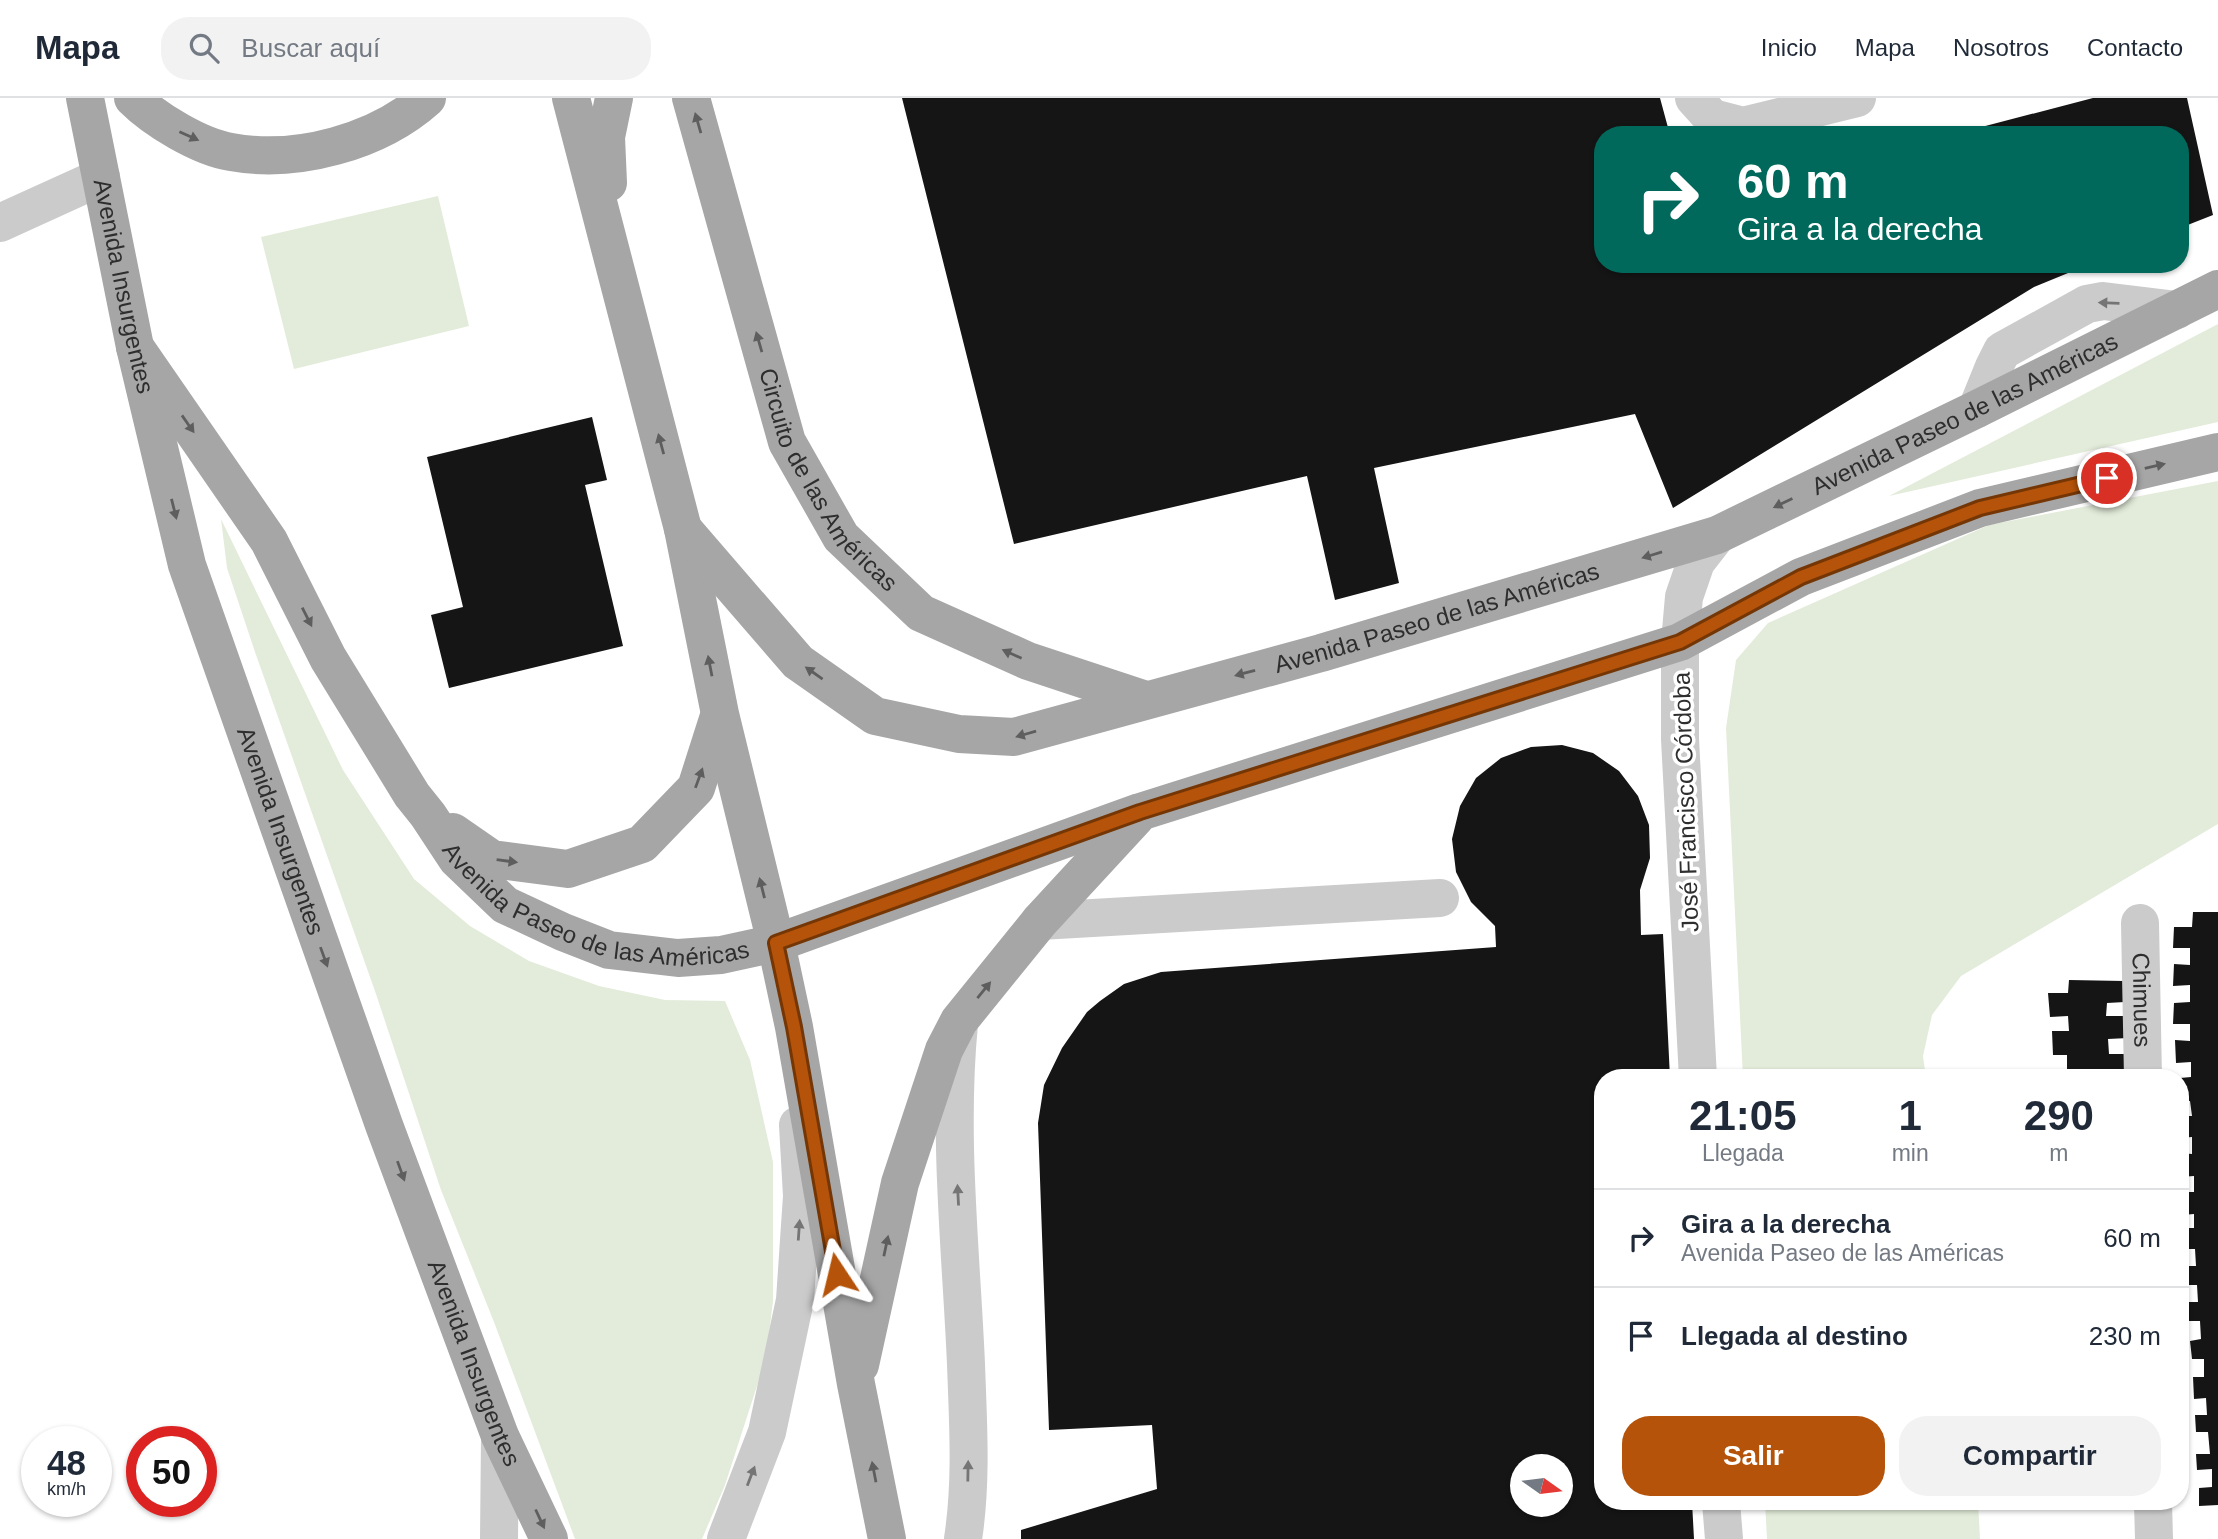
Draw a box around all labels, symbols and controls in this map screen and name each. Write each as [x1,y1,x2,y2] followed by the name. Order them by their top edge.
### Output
[161,17,651,80] search box
[35,29,119,66] text: Mapa
[185,29,223,67] icon: search
[241,33,380,63] text: Buscar aquí
[1761,34,1817,61] text: Inicio
[1855,34,1915,61] text: Mapa
[1953,34,2049,61] text: Nosotros
[2087,34,2183,61] text: Contacto
[692,112,702,133] one-way arrow
[179,130,199,142] one-way arrow
[1622,154,1713,245] icon: right
[1737,154,1849,208] text: 60 m
[89,176,160,396] street label: Avenida Insurgentes
[1737,211,1982,247] text: Gira a la derecha
[2098,297,2120,308] one-way arrow
[1807,327,2122,500] street label: Avenida Paseo de las Américas
[753,331,763,352] one-way arrow
[754,365,903,596] street label: Circuito de las Américas
[181,415,195,433] one-way arrow
[655,433,666,455] one-way arrow
[2077,448,2137,508] pin
[2088,459,2126,497] icon: arrive
[2144,460,2166,471] one-way arrow
[169,498,180,520] one-way arrow
[1773,498,1793,509] one-way arrow
[1641,550,1662,560] one-way arrow
[1271,557,1602,678] street label: Avenida Paseo de las Américas
[302,607,313,627] one-way arrow
[1002,648,1022,660] one-way arrow
[704,655,715,677] one-way arrow
[805,666,823,680] one-way arrow
[1234,669,1255,679] one-way arrow
[1667,671,1704,932] street label: José Francisco Córdoba
[232,723,330,938] street label: Avenida Insurgentes
[1015,729,1036,739] one-way arrow
[694,768,705,789] one-way arrow
[437,838,752,972] street label: Avenida Paseo de las Américas
[496,856,518,867] one-way arrow
[757,877,768,899] one-way arrow
[319,946,330,967] one-way arrow
[2128,952,2156,1048] street label: Chimues
[976,982,991,999] one-way arrow
[1689,1092,1797,1139] text: 21:05
[1898,1092,1922,1139] text: 1
[2024,1092,2094,1139] text: 290
[1702,1140,1784,1166] text: Llegada
[1892,1140,1929,1166] text: min
[2049,1140,2068,1166] text: m
[396,1160,407,1181] one-way arrow
[953,1184,964,1206] one-way arrow
[1681,1209,1891,1239] text: Gira a la derecha
[794,1218,805,1240] one-way arrow
[1622,1219,1660,1257] icon: right
[2103,1223,2161,1253] text: 60 m
[881,1235,892,1257] one-way arrow
[800,1237,874,1311] position arrow
[1681,1240,2004,1266] text: Avenida Paseo de las Américas
[422,1256,526,1470] street label: Avenida Insurgentes
[1622,1317,1660,1355] icon: arrive
[1681,1321,1908,1351] text: Llegada al destino
[2089,1321,2161,1351] text: 230 m
[1622,1416,1885,1496] button: Salir
[1899,1416,2161,1496] button: Compartir
[126,1426,217,1517] speed limit sign: 50
[47,1443,86,1482] text: 48
[1510,1454,1573,1517] north arrow
[1510,1454,1573,1517] map controls
[963,1460,974,1482] one-way arrow
[868,1461,879,1483] one-way arrow
[746,1465,757,1486] one-way arrow
[47,1479,86,1499] text: km/h
[534,1508,545,1529] one-way arrow

